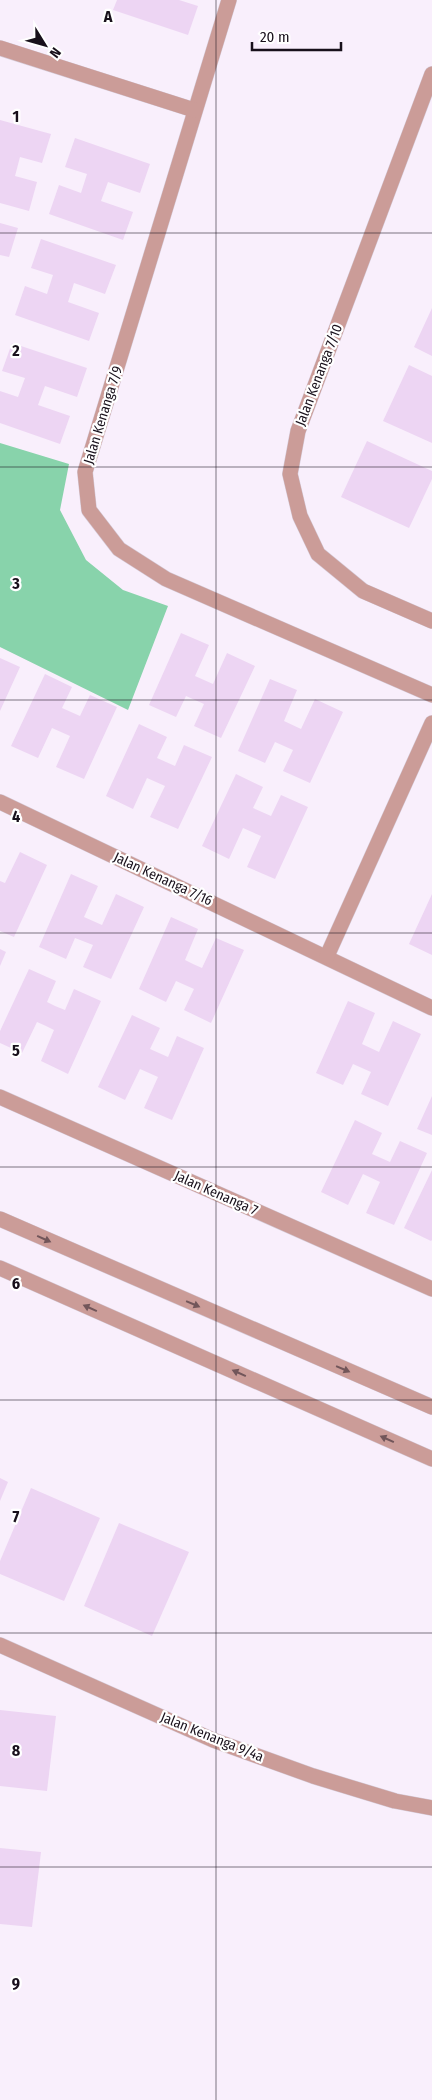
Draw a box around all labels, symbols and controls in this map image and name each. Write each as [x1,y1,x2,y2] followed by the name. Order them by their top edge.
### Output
[103,7,113,26] text: A
[20,20,70,70] north arrow
[252,20,341,52] scale bar
[260,28,290,46] text: 20 m
[46,44,64,61] text: N
[13,107,19,126] text: 1
[292,322,346,428] street label: Jalan Kenanga 7/10
[11,341,20,360] text: 2
[80,364,126,466] street label: Jalan Kenanga 7/9
[11,574,20,593] text: 3
[12,807,20,826] text: 4
[111,849,215,909] street label: Jalan Kenanga 7/16
[12,1041,20,1060] text: 5
[172,1167,261,1219] street label: Jalan Kenanga 7
[37,1236,51,1244] one-way arrow
[12,1274,20,1293] text: 6
[186,1301,200,1309] one-way arrow
[83,1303,97,1311] one-way arrow
[335,1365,350,1373] one-way arrow
[232,1369,246,1377] one-way arrow
[380,1434,394,1442] one-way arrow
[13,1507,20,1526] text: 7
[158,1709,266,1765] street label: Jalan Kenanga 9/4a
[12,1741,21,1760] text: 8
[12,1974,20,1993] text: 9

